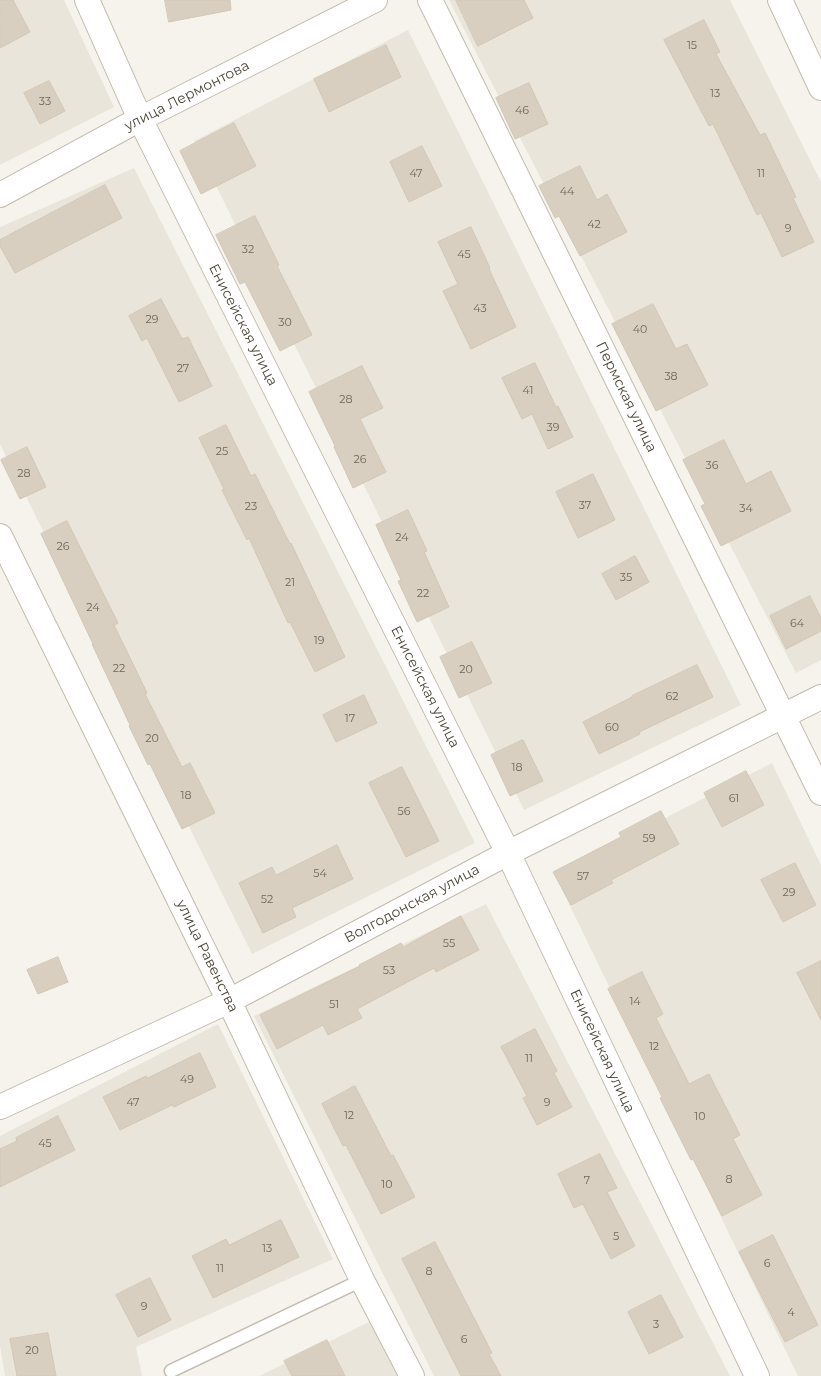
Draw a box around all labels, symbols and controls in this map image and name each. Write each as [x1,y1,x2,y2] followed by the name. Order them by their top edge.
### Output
[687,39,697,53] house number: 15
[122,57,252,135] street label: улица Лермонтова
[710,87,720,101] house number: 13
[39,95,51,109] house number: 33
[515,104,529,118] house number: 46
[409,167,423,181] house number: 47
[757,167,765,181] house number: 11
[560,185,574,199] house number: 44
[587,218,601,232] house number: 42
[785,222,791,236] house number: 9
[242,243,254,257] house number: 32
[457,248,471,262] house number: 45
[205,261,281,389] street label: Енисейская улица
[473,302,487,316] house number: 43
[146,313,158,327] house number: 29
[278,316,292,330] house number: 30
[633,323,647,337] house number: 40
[592,339,660,455] street label: Пермская улица
[177,362,189,376] house number: 27
[664,370,678,384] house number: 38
[523,384,533,398] house number: 41
[339,393,353,407] house number: 28
[547,421,559,435] house number: 39
[216,445,228,459] house number: 25
[354,453,366,467] house number: 26
[706,459,718,473] house number: 36
[17,467,31,481] house number: 28
[579,499,591,513] house number: 37
[245,500,257,514] house number: 23
[739,502,753,516] house number: 34
[395,531,409,545] house number: 24
[57,540,69,554] house number: 26
[620,571,632,585] house number: 35
[285,576,295,590] house number: 21
[417,587,429,601] house number: 22
[86,601,100,615] house number: 24
[790,617,804,631] house number: 64
[387,623,463,751] street label: Енисейская улица
[314,634,324,648] house number: 19
[113,662,125,676] house number: 22
[459,663,473,677] house number: 20
[666,690,678,704] house number: 62
[345,712,355,726] house number: 17
[605,721,619,735] house number: 60
[145,732,159,746] house number: 20
[512,761,522,775] house number: 18
[181,789,191,803] house number: 18
[729,792,739,806] house number: 61
[398,805,410,819] house number: 56
[643,832,655,846] house number: 59
[342,861,482,947] street label: Волгодонская улица
[313,867,327,881] house number: 54
[577,870,589,884] house number: 57
[783,886,795,900] house number: 29
[261,893,273,907] house number: 52
[173,897,241,1015] street label: улица Равенства
[443,937,455,951] house number: 55
[383,964,395,978] house number: 53
[566,987,638,1115] street label: Енисейская улица
[629,995,641,1009] house number: 14
[329,998,339,1012] house number: 51
[649,1040,659,1054] house number: 12
[525,1052,533,1066] house number: 11
[180,1073,194,1087] house number: 49
[126,1096,140,1110] house number: 47
[544,1096,550,1110] house number: 9
[344,1109,354,1123] house number: 12
[694,1110,706,1124] house number: 10
[38,1137,52,1151] house number: 45
[725,1173,733,1187] house number: 8
[584,1174,590,1188] house number: 7
[381,1178,393,1192] house number: 10
[613,1230,619,1244] house number: 5
[262,1242,272,1256] house number: 13
[764,1257,770,1271] house number: 6
[216,1262,224,1276] house number: 11
[425,1265,433,1279] house number: 8
[141,1300,147,1314] house number: 9
[787,1306,795,1320] house number: 4
[653,1318,659,1332] house number: 3
[461,1333,467,1347] house number: 6
[25,1344,39,1358] house number: 20

